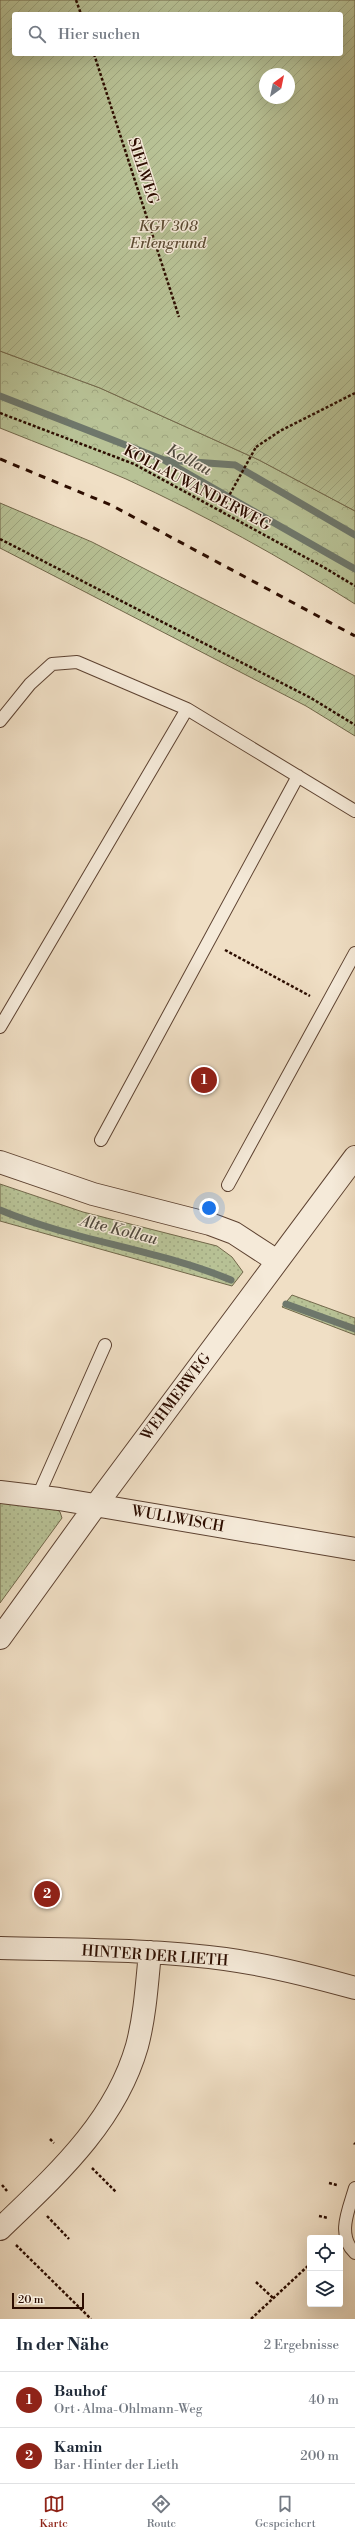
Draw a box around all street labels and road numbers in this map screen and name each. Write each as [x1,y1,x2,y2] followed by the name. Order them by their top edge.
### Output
[123,136,163,206] street label: SIELWEG
[120,441,274,535] street label: KOLLAUWANDERWEG
[136,1350,215,1445] street label: WEHMERWEG
[129,1501,226,1536] street label: WULLWISCH
[81,1941,229,1971] street label: HINTER DER LIETH

